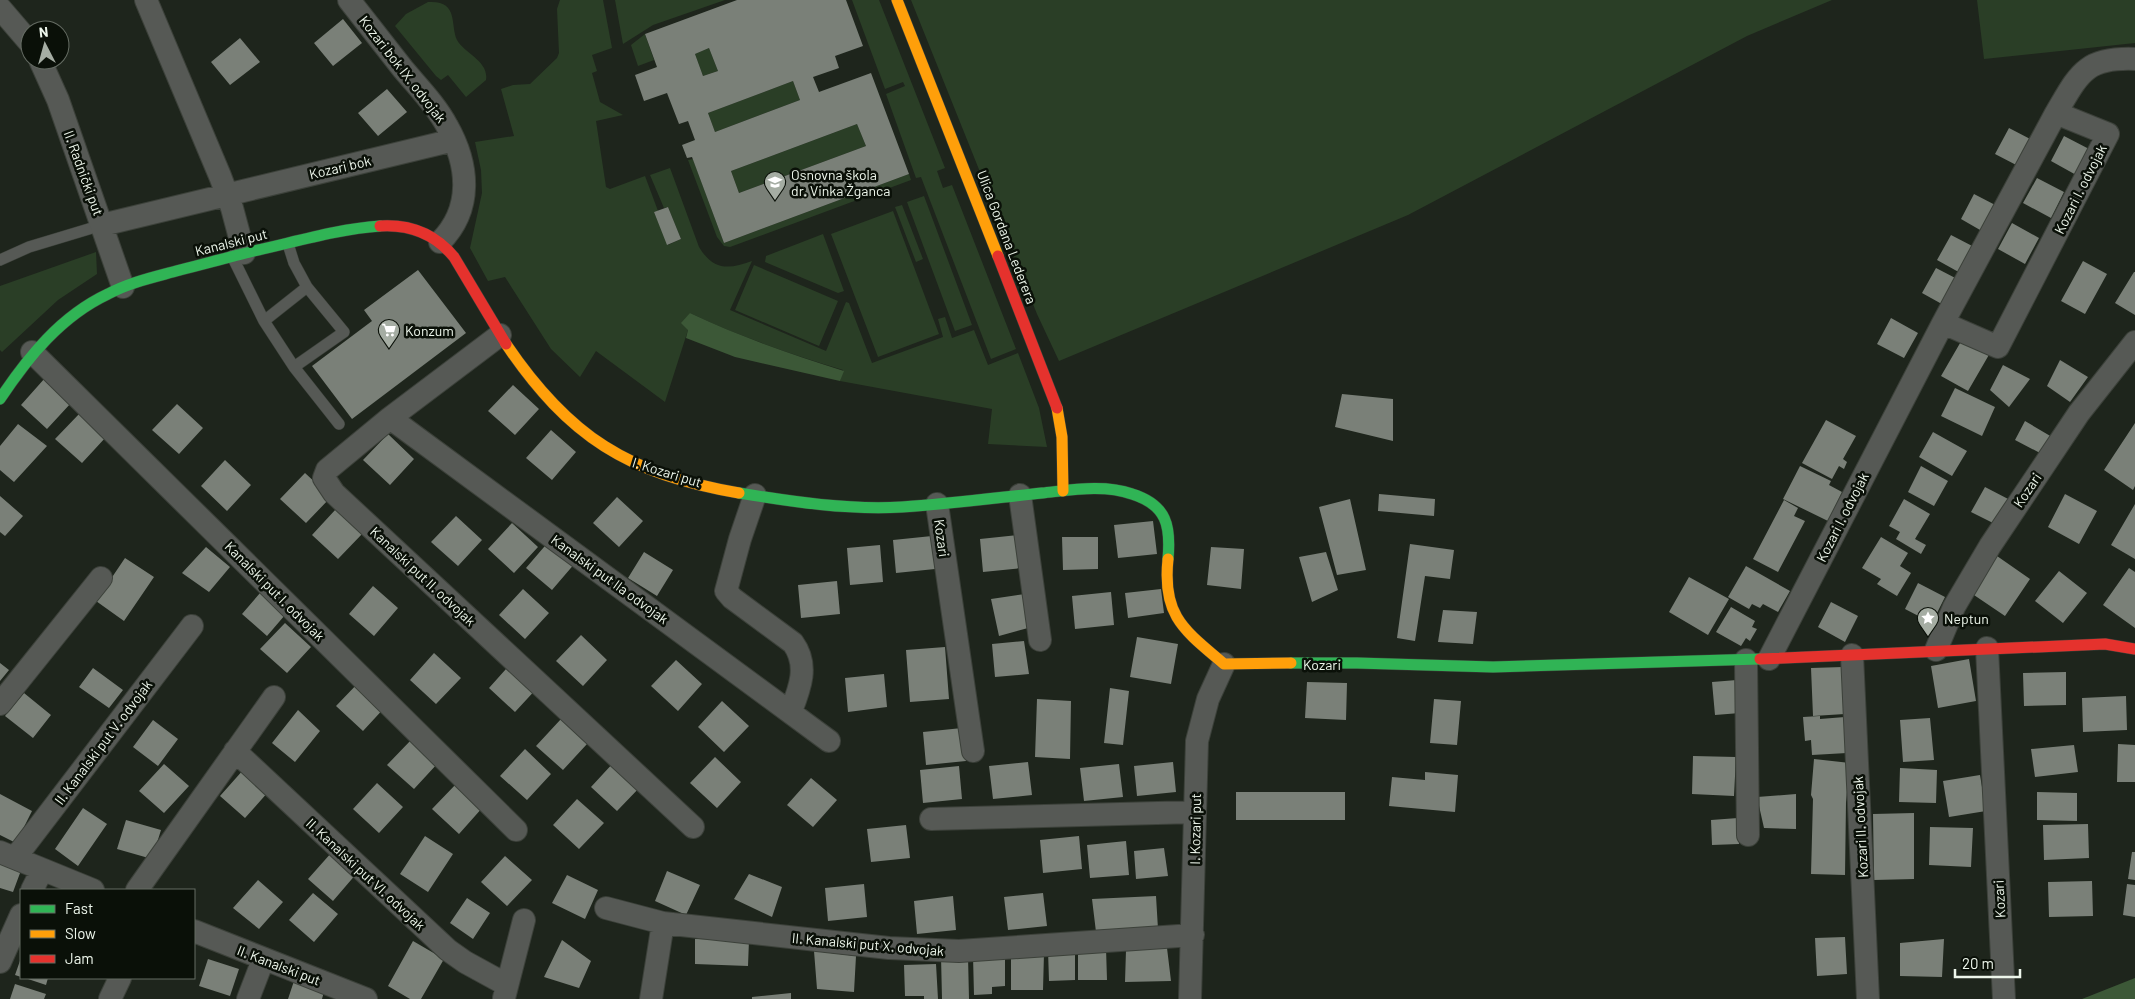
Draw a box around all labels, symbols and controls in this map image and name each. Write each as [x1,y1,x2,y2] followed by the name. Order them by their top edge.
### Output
[356,12,450,126] street label: Kozari bok IX. odvojak
[20,20,70,70] north arrow
[38,23,49,41] text: N
[61,128,107,218] street label: II. Radnički put
[2050,141,2110,237] street label: Kozari I. odvojak
[307,152,373,182] street label: Kozari bok
[791,166,890,199] place label: Osnovna škola dr. Vinka Žganca
[974,168,1040,306] street label: Ulica Gordana Lederera
[763,170,787,201] school or university icon: Osnovna škola dr. Vinka Žganca
[193,225,269,259] street label: Kanalski put
[377,318,401,349] supermarket icon: Konzum
[405,322,454,339] place label: Konzum
[630,453,704,491] street label: I. Kozari put
[1812,469,1872,565] street label: Kozari I. odvojak
[2009,469,2045,511] street label: Kozari
[931,518,953,558] street label: Kozari
[367,523,479,629] street label: Kanalski put II. odvojak
[548,531,672,627] street label: Kanalski put IIa odvojak
[222,538,328,644] street label: Kanalski put I. odvojak
[1916,606,1940,637] place icon: Neptun
[1944,610,1989,627] place label: Neptun
[1303,656,1341,673] street label: Kozari
[51,676,155,808] street label: II. Kanalski put V. odvojak
[1849,776,1871,878] street label: Kozari II. odvojak
[1186,793,1204,865] street label: I. Kozari put
[303,814,429,934] street label: II. Kanalski put VI. odvojak
[1990,880,2008,918] street label: Kozari
[20,889,195,979] legend
[65,899,93,917] text: Fast
[65,924,96,942] text: Slow
[791,929,945,959] street label: II. Kanalski put X. odvojak
[235,941,323,989] street label: II. Kanalski put
[1955,946,2020,978] scale bar
[65,949,94,967] text: Jam
[1962,954,1994,972] text: 20 m

